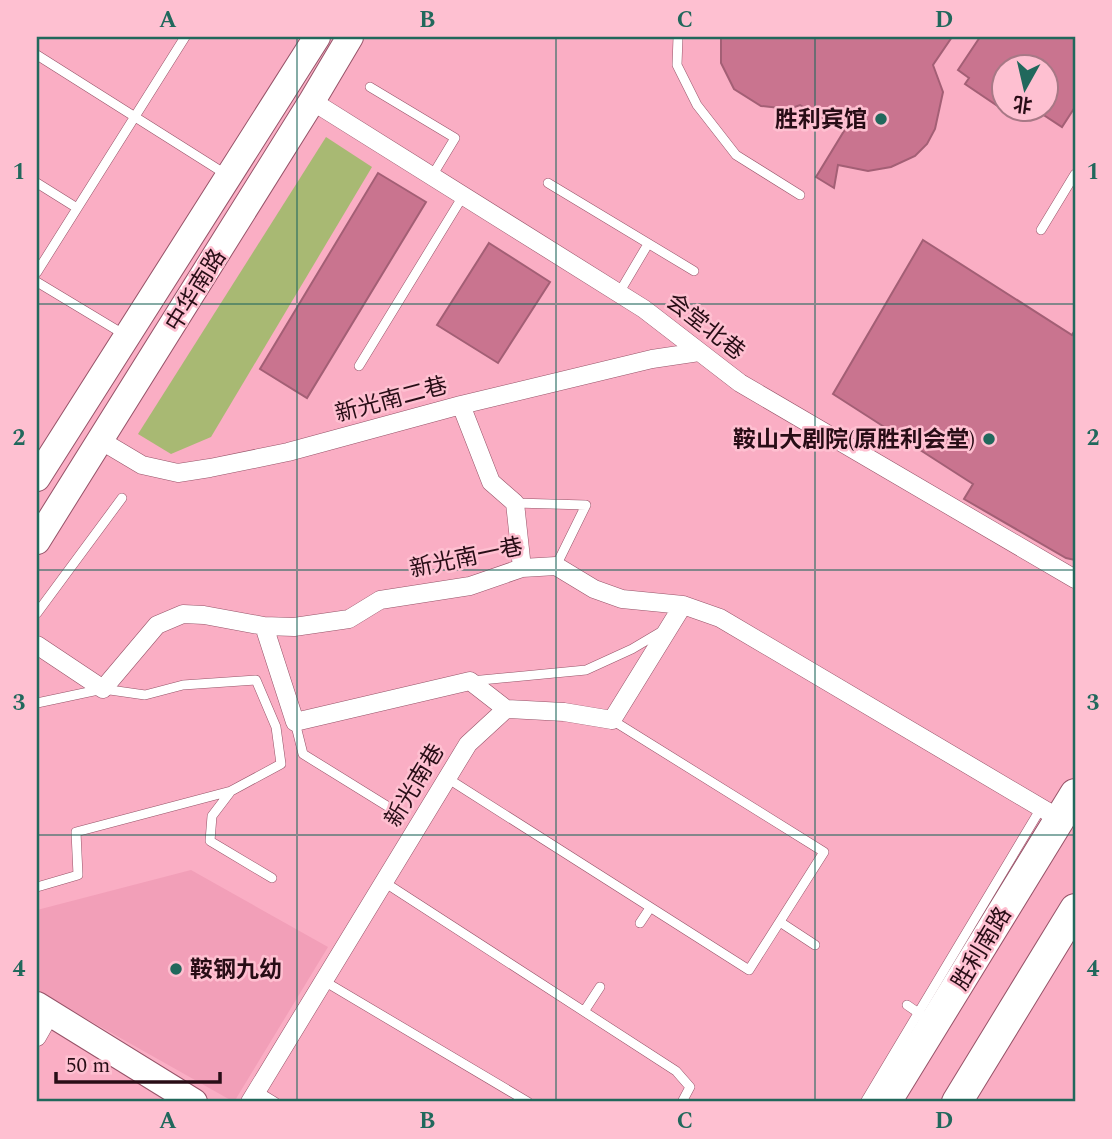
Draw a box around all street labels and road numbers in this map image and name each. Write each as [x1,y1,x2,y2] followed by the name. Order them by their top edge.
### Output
[157,243,235,339] street label: 中华南路
[658,285,752,369] street label: 会堂北巷
[331,369,451,432] street label: 新光南二巷
[406,529,526,588] street label: 新光南一巷
[377,737,454,834] street label: 新光南巷
[944,900,1021,997] street label: 胜利南路

